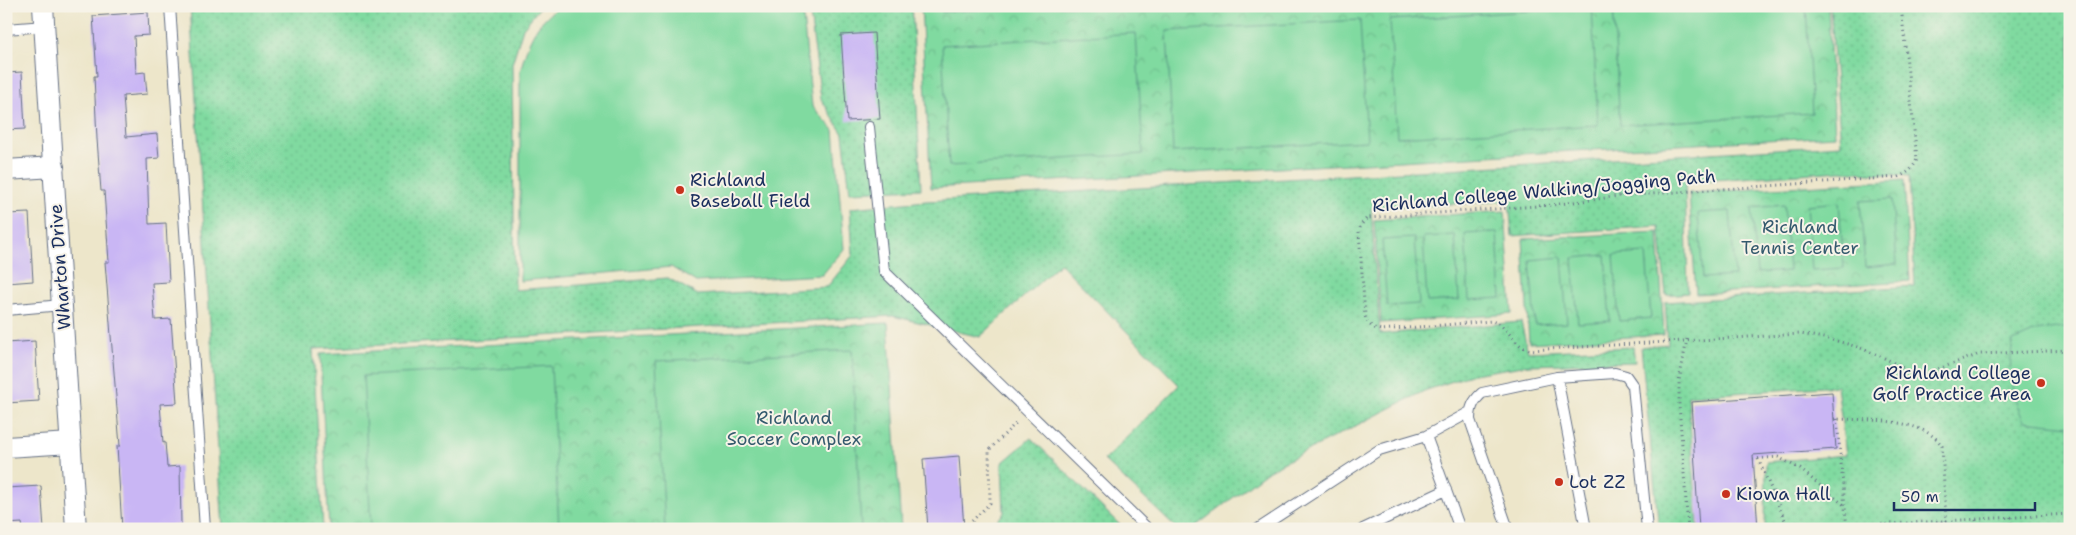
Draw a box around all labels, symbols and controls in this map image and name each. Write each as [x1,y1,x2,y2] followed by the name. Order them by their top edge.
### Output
[1371,164,1717,218] street label: Richland College Walking/Jogging Path
[690,168,810,213] place label: Richland Baseball Field
[674,184,686,196] marker: Richland Baseball Field
[44,203,76,331] street label: Wharton Drive
[1741,215,1859,260] park label: Richland Tennis Center
[1872,361,2031,406] place label: Richland College Golf Practice Area
[2035,377,2047,389] marker: Richland College Golf Practice Area
[727,406,861,451] park label: Richland Soccer Complex
[1569,470,1625,494] place label: Lot ZZ
[1553,476,1565,488] marker: Lot ZZ
[1894,480,2035,512] scale bar
[1736,482,1831,506] place label: Kiowa Hall
[1901,487,1939,507] text: 50 m
[1720,488,1732,500] marker: Kiowa Hall

